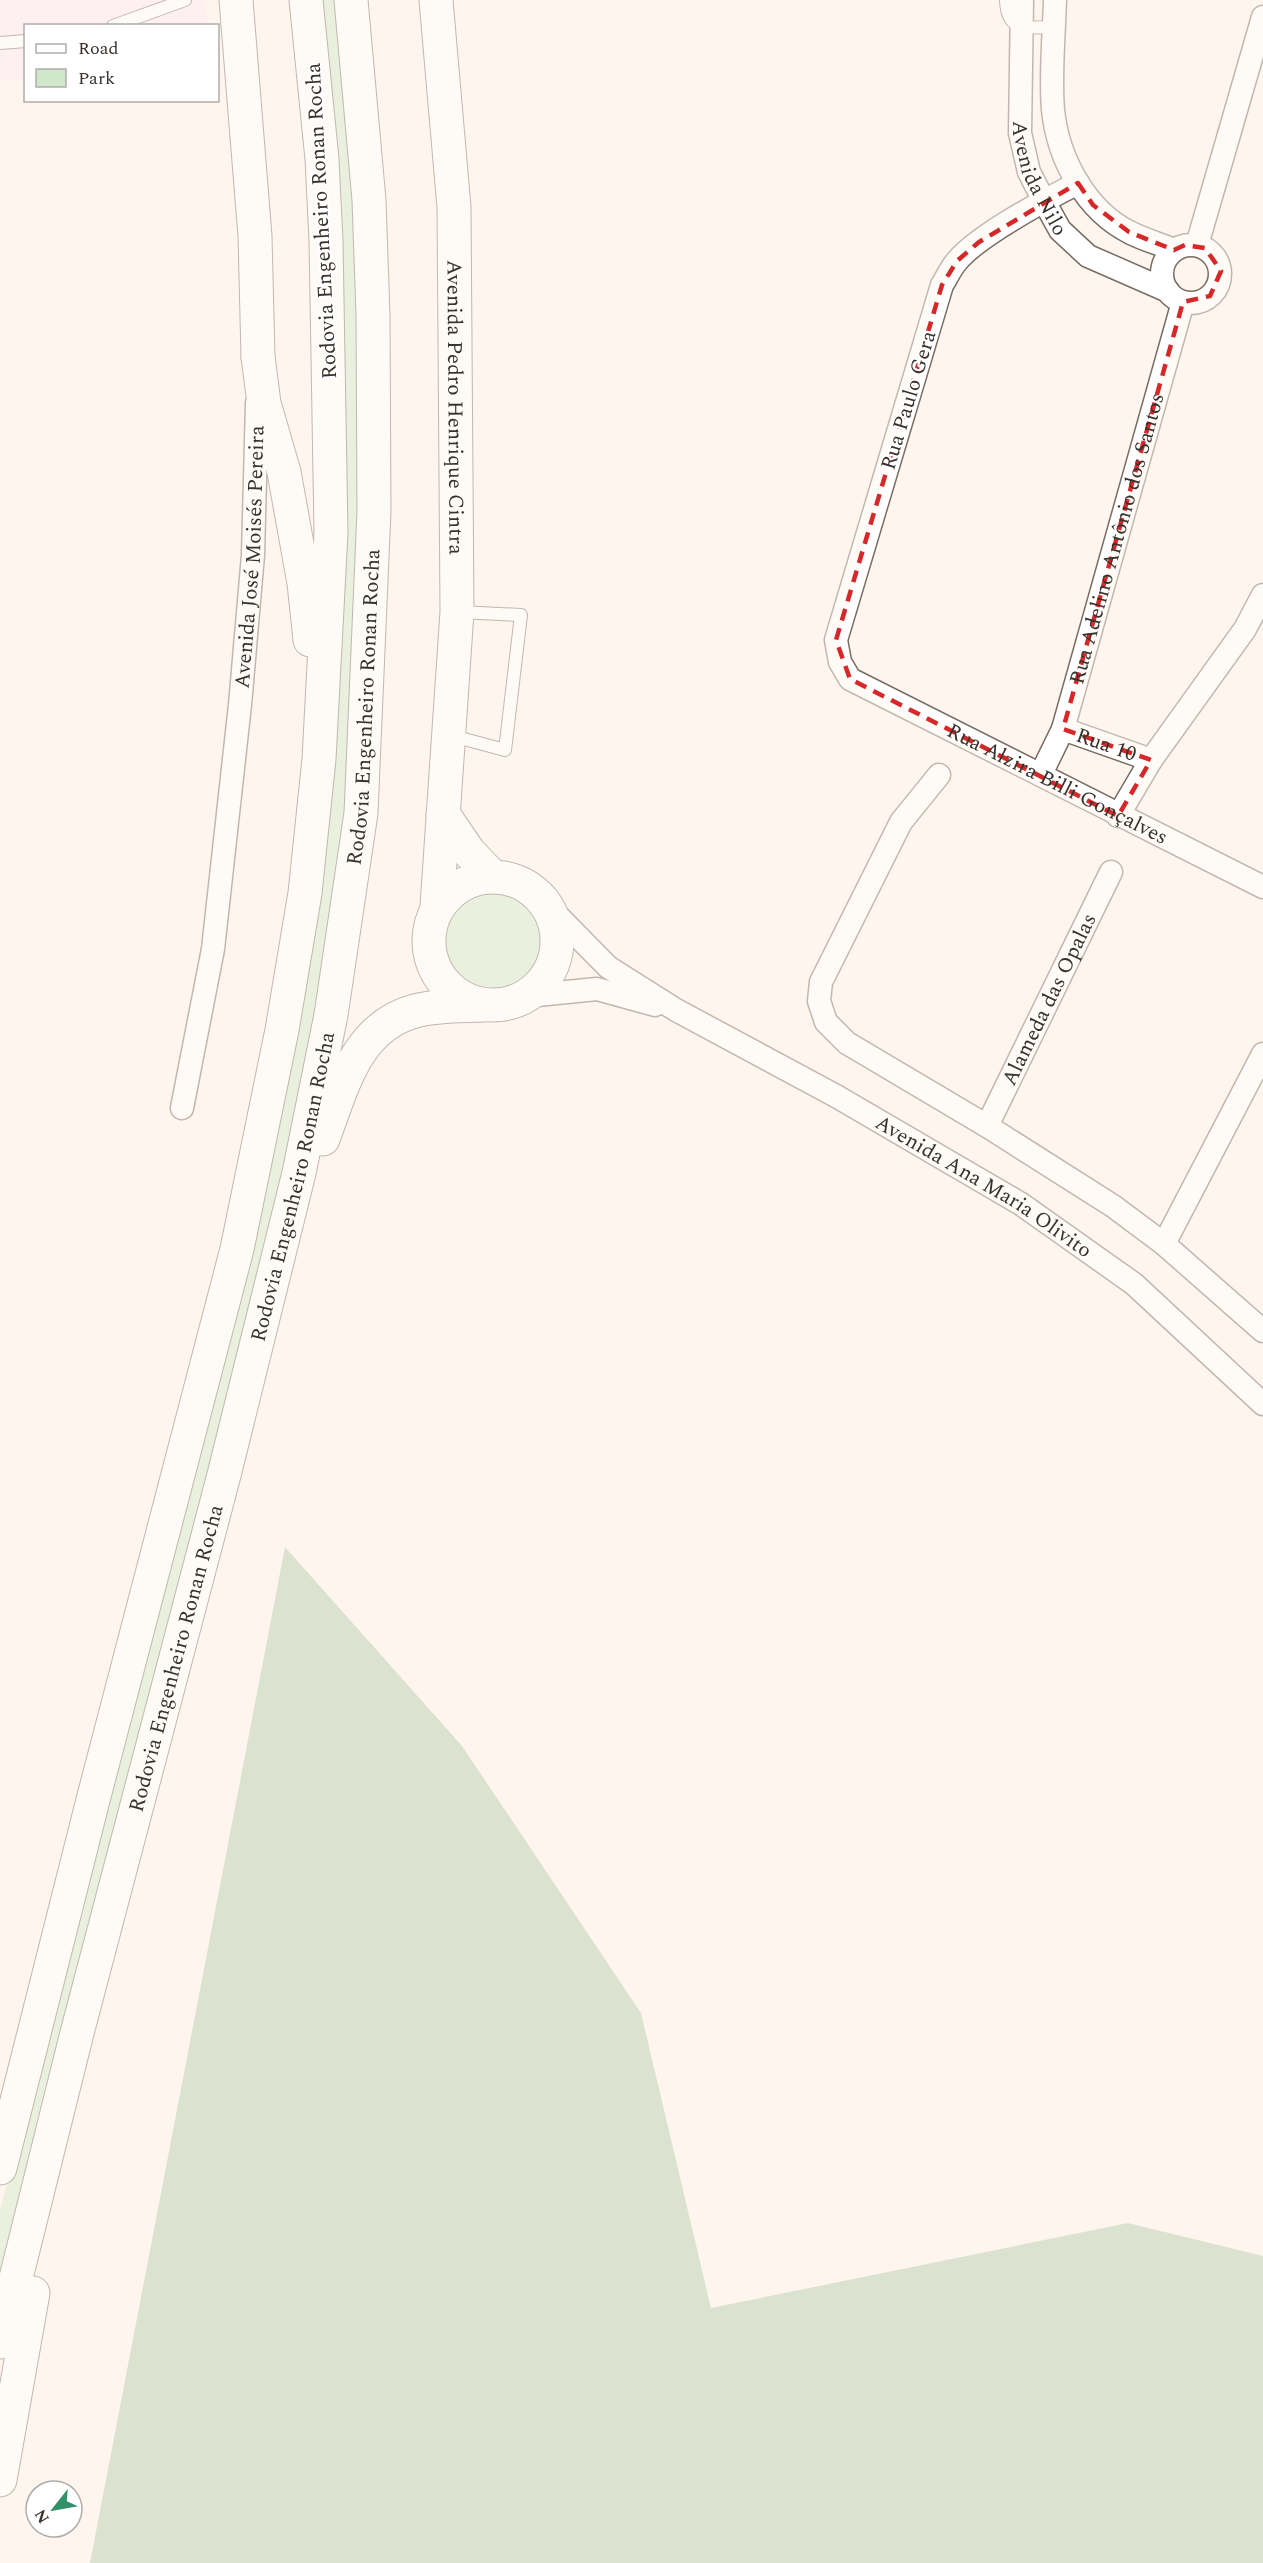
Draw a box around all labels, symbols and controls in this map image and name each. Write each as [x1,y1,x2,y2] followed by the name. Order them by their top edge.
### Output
[24,24,219,102] legend
[78,35,119,62] text: Road
[298,61,346,380] street label: Rodovia Engenheiro Ronan Rocha
[78,65,115,92] text: Park
[1003,121,1075,242] street label: Avenida Nilo
[437,260,472,555] street label: Avenida Pedro Henrique Cintra
[873,326,946,474] street label: Rua Paulo Gera
[1061,389,1174,688] street label: Rua Adelino Antônio dos Santos
[227,424,273,690] street label: Avenida José Moisés Pereira
[338,547,389,868] street label: Rodovia Engenheiro Ronan Rocha
[941,715,1173,854] street label: Rua Alzira Billi Gonçalves
[1071,720,1141,771] street label: Rua 10
[994,908,1105,1091] street label: Alameda das Opalas
[243,1028,344,1345] street label: Rodovia Engenheiro Ronan Rocha
[869,1107,1098,1267] street label: Avenida Ana Maria Olivito
[121,1500,233,1816] street label: Rodovia Engenheiro Ronan Rocha
[24,2479,84,2539] north arrow
[28,2504,56,2528] text: N

